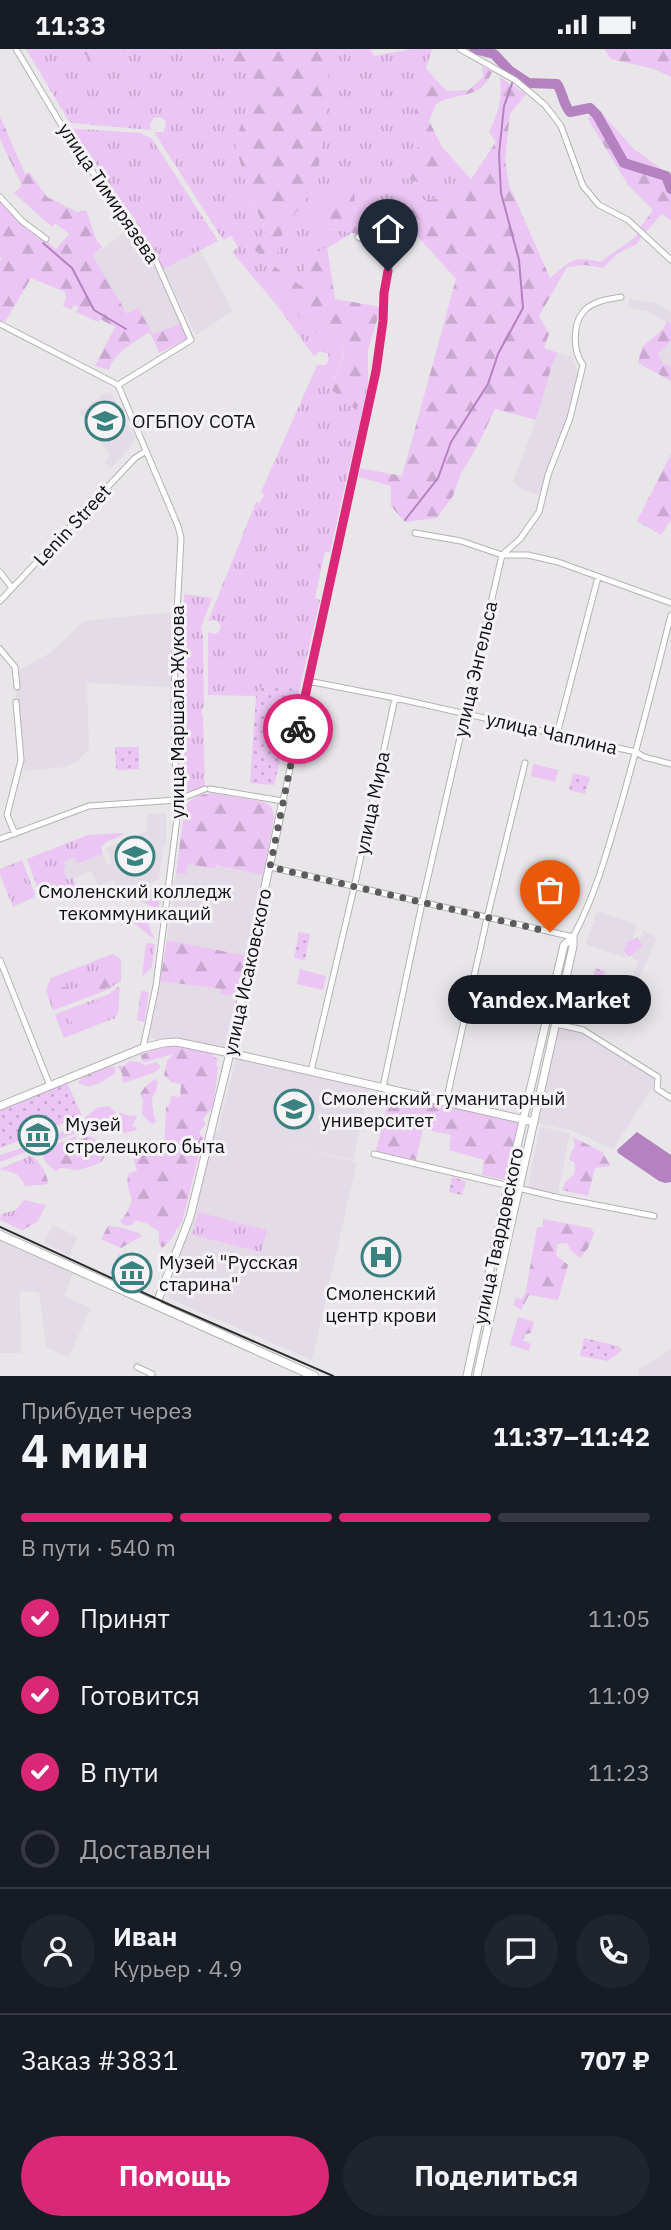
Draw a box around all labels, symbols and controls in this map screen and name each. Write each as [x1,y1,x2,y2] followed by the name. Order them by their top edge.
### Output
[35,8,106,42] text: 11:33
[53,118,165,268] street label: улица Тимирязева
[358,199,418,271] pin
[369,210,407,248] icon: home
[84,400,126,442] school or university icon: ОГБПОУ СОТА
[132,409,255,433] place label: ОГБПОУ СОТА
[28,479,116,571] street label: Lenin Street
[448,599,502,739] street label: улица Энгельса
[165,605,189,819] street label: улица Маршала Жукова
[263,694,333,764] courier
[484,706,620,760] street label: улица Чаплина
[279,710,317,748] icon: bike
[349,749,395,857] street label: улица Мира
[114,835,156,877] school or university icon: Смоленский колледж текоммуникаций
[520,860,580,932] pin
[531,871,569,909] icon: bag
[38,879,232,925] place label: Смоленский колледж текоммуникаций
[218,886,276,1058] street label: улица Исаковского
[448,974,652,1023] callout: Yandex.Market
[468,984,631,1014] text: Yandex.Market
[321,1086,565,1132] place label: Смоленский гуманитарный университет
[273,1088,315,1130] school or university icon: Смоленский гуманитарный университет
[65,1112,225,1158] place label: Музей стрелецкого быта
[17,1114,59,1156] museum icon: Музей стрелецкого быта
[468,1145,528,1327] street label: улица Твардовского
[360,1236,402,1278] hospital icon: Смоленский центр крови
[159,1250,298,1296] place label: Музей "Русская старина"
[111,1252,153,1294] museum icon: Музей "Русская старина"
[325,1281,437,1327] place label: Смоленский центр крови
[21,1395,193,1425] text: Прибудет через
[493,1419,650,1453] text: 11:37–11:42
[21,1421,149,1481] text: 4 мин
[21,1532,176,1562] text: В пути · 540 m
[21,1599,59,1637] icon: check
[80,1601,170,1635] text: Принят
[588,1603,650,1633] text: 11:05
[21,1676,59,1714] icon: check
[80,1678,200,1712] text: Готовится
[588,1680,650,1710] text: 11:09
[21,1753,59,1791] icon: check
[80,1755,159,1789] text: В пути
[588,1757,650,1787] text: 11:23
[80,1832,211,1866] text: Доставлен
[21,1914,95,1988] button: person
[484,1914,558,1988] button: chat
[576,1914,650,1988] button: phone
[113,1919,178,1953] text: Иван
[113,1953,243,1983] text: Курьер · 4.9
[21,2043,178,2077] text: Заказ #3831
[580,2043,650,2077] text: 707 ₽
[21,2136,329,2216] button: Помощь
[343,2136,650,2216] button: Поделиться

